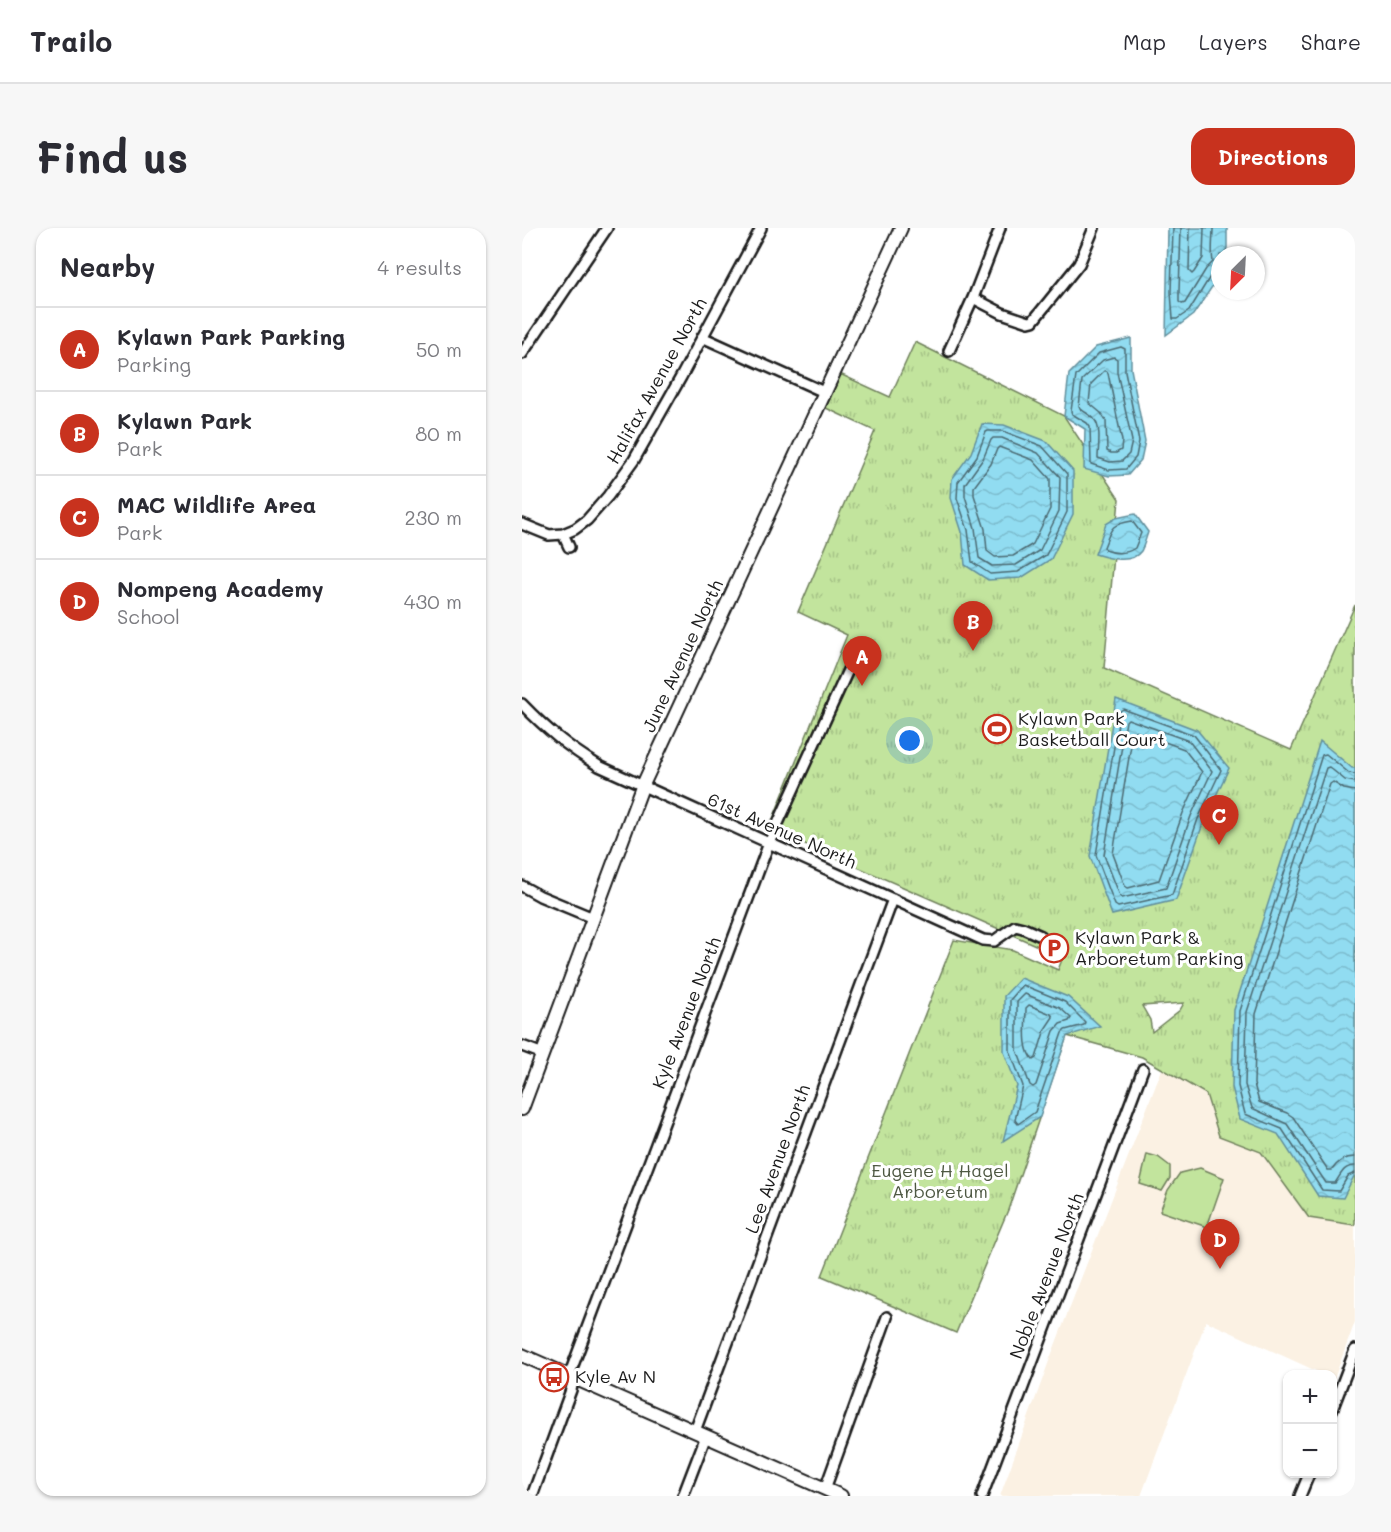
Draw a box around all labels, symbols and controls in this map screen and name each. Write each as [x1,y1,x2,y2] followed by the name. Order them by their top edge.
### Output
[30,23,112,59] text: Trailo
[1123,28,1166,55] text: Map
[1199,28,1268,55] text: Layers
[1301,28,1361,55] text: Share
[1191,128,1355,185] button: Directions
[36,129,188,184] text: Find us
[1211,246,1265,300] north arrow
[60,250,155,284] text: Nearby
[377,254,462,280] text: 4 results
[600,293,712,468] street label: Halifax Avenue North
[117,322,345,351] text: Kylawn Park Parking
[73,336,86,362] text: A
[416,336,462,362] text: 50 m
[117,351,191,377] text: Parking
[117,406,252,435] text: Kylawn Park
[73,420,86,446] text: B
[415,420,462,446] text: 80 m
[117,435,162,461] text: Park
[117,490,316,519] text: MAC Wildlife Area
[72,504,87,530] text: C
[404,504,462,530] text: 230 m
[117,519,162,545] text: Park
[117,574,324,603] text: Nompeng Academy
[636,575,728,736] street label: June Avenue North
[72,588,87,614] text: D
[404,588,462,614] text: 430 m
[954,602,992,651] pin: B
[117,603,180,629] text: School
[842,636,882,686] pin: A
[1018,706,1166,751] place label: Kylawn Park Basketball Court
[981,713,1013,745] sports icon: Kylawn Park Basketball Court
[895,726,924,755] your location
[704,786,861,874] street label: 61st Avenue North
[1200,796,1238,845] pin: C
[1075,925,1243,970] place label: Kylawn Park & Arboretum Parking
[1038,932,1070,964] parking icon: Kylawn Park & Arboretum Parking
[646,933,726,1092] street label: Kyle Avenue North
[739,1081,815,1236] street label: Lee Avenue North
[871,1158,1009,1203] park label: Eugene H Hagel Arboretum
[1003,1189,1089,1362] street label: Noble Avenue North
[1200,1220,1240,1269] pin: D
[538,1361,570,1393] bus stop icon: Kyle Av N
[575,1364,656,1388] place label: Kyle Av N
[1283,1370,1337,1478] map controls
[1283,1370,1337,1424] button: +
[1283,1424,1337,1478] button: −

